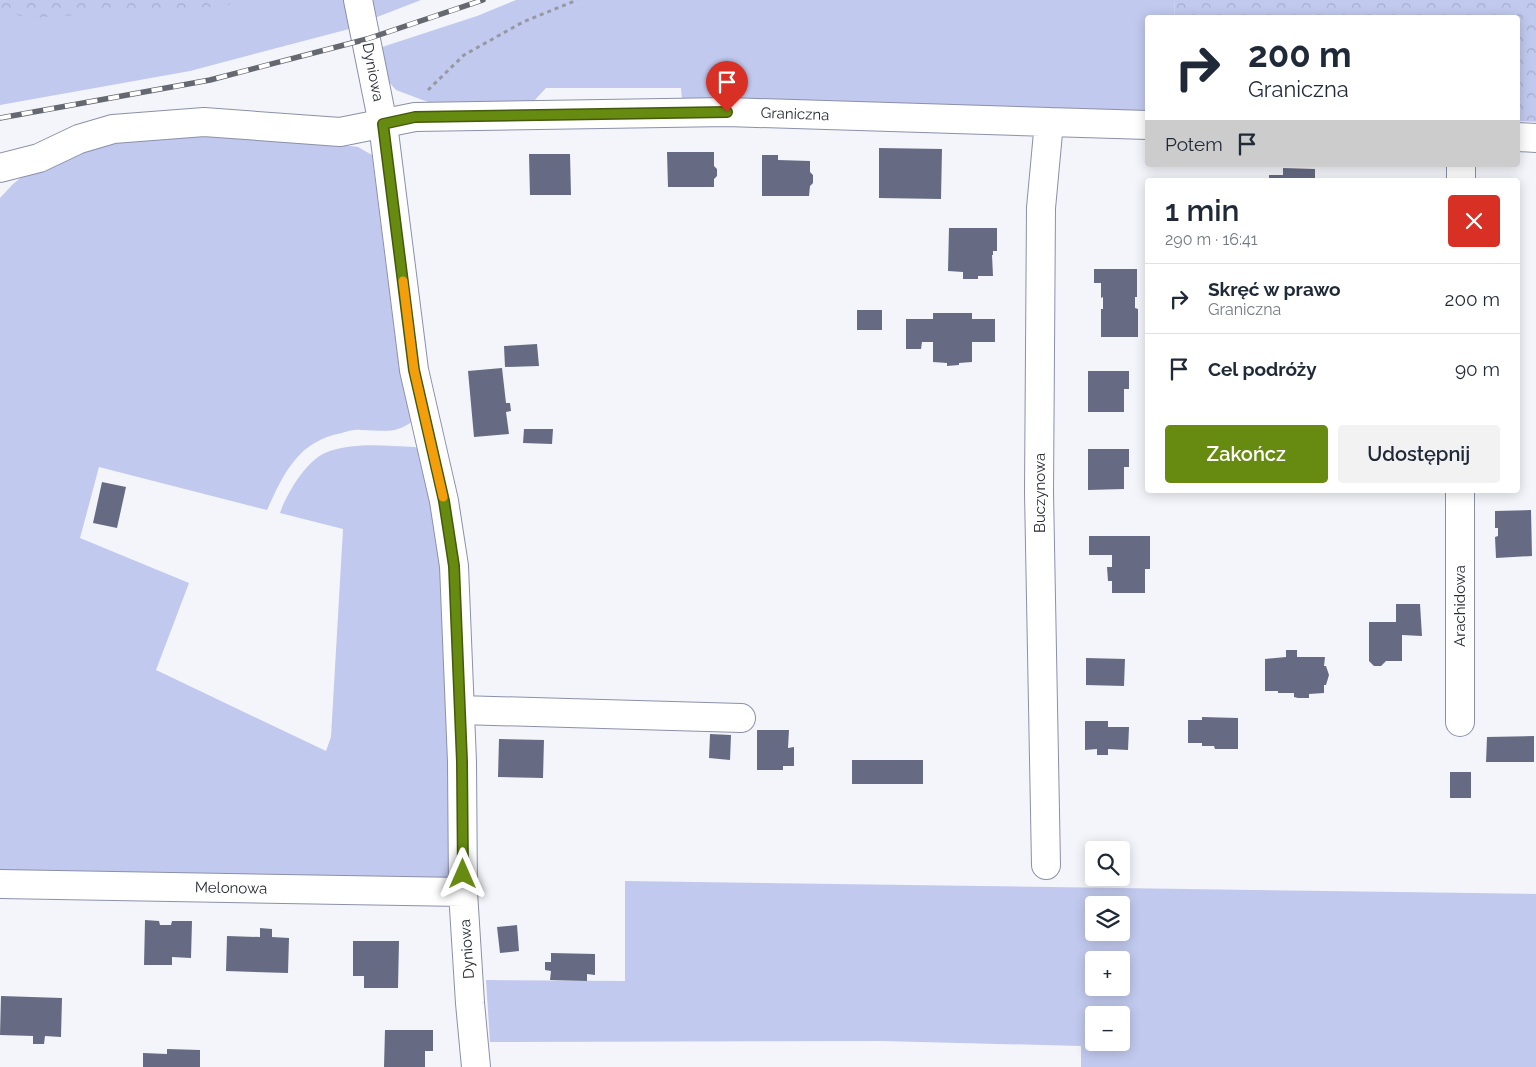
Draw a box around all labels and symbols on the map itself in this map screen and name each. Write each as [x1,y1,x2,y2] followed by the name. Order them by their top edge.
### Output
[358,41,388,103] street label: Dyniowa
[706,61,748,112] pin
[760,104,830,124] street label: Graniczna
[1031,453,1049,533] street label: Buczynowa
[1451,565,1469,647] street label: Arachidowa
[436,847,488,899] position arrow
[195,878,267,898] street label: Melonowa
[456,919,478,979] street label: Dyniowa

